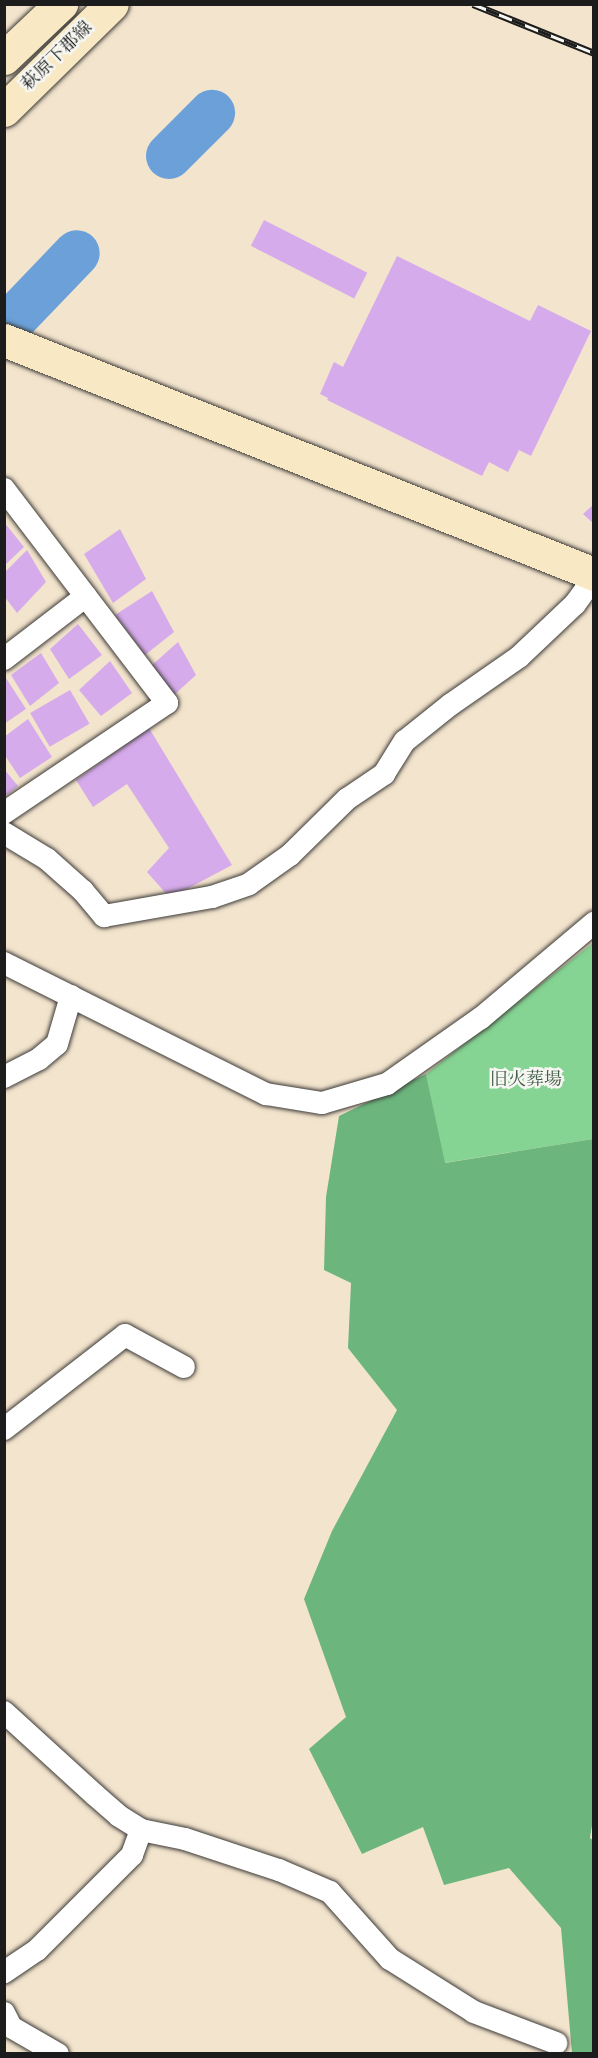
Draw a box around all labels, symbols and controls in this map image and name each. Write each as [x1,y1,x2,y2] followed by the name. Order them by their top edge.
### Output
[18,18,98,96] street label: 萩原下郡線
[490,1070,562,1092] park label: 旧火葬場

